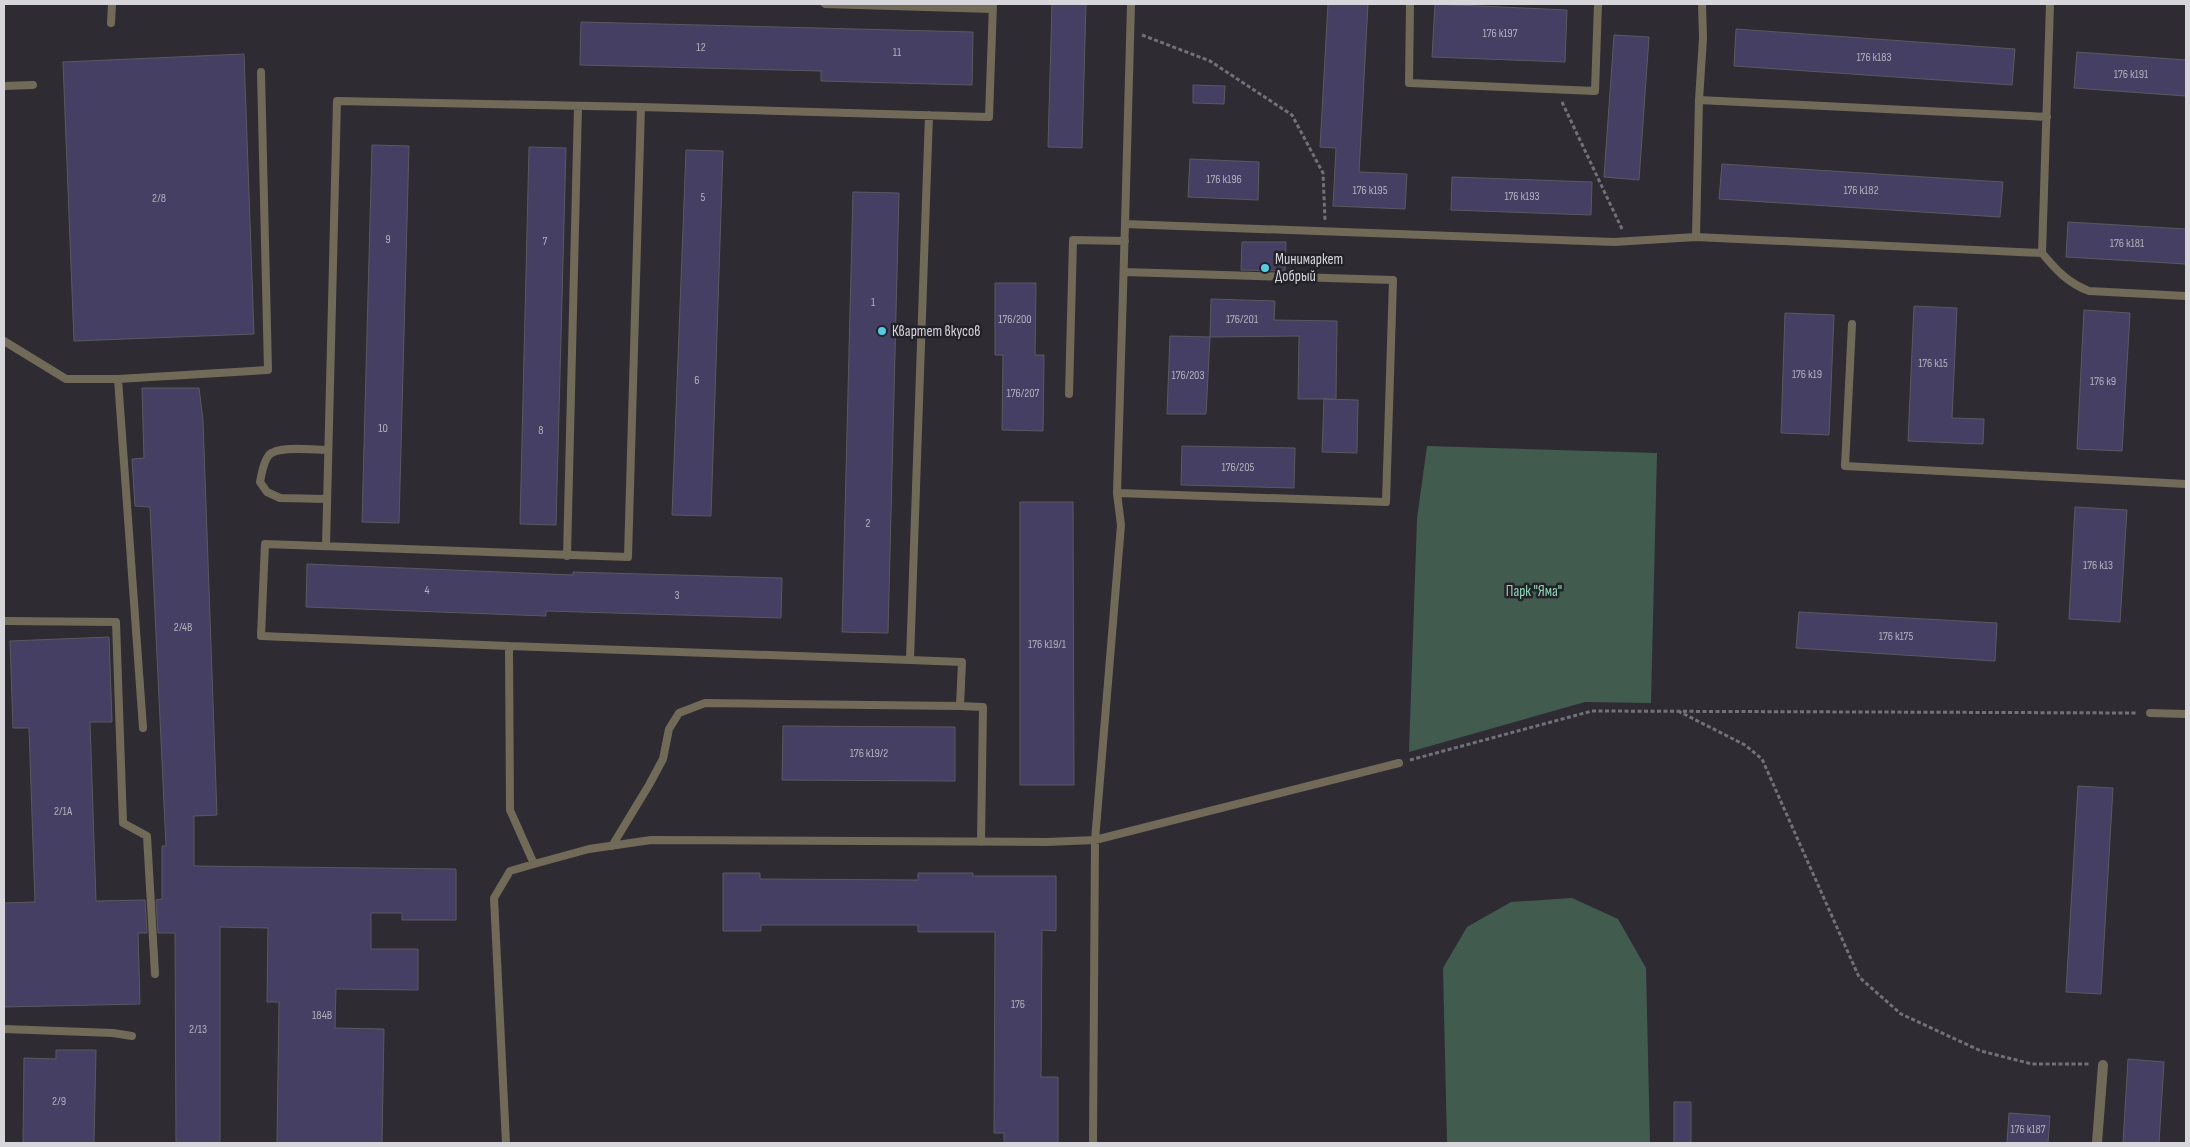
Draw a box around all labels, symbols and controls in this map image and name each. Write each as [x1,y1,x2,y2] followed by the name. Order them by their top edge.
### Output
[1483,26,1518,41] house number: 176 к197
[696,40,706,55] house number: 12
[893,45,902,60] house number: 11
[1856,50,1892,65] house number: 176 к183
[2114,67,2149,82] house number: 176 к191
[1206,172,1242,187] house number: 176 к196
[1353,183,1388,198] house number: 176 к195
[1843,183,1879,198] house number: 176 к182
[1504,189,1540,204] house number: 176 к193
[701,190,706,205] house number: 5
[152,191,166,206] house number: 2/8
[385,232,391,247] house number: 9
[543,234,548,249] house number: 7
[2110,236,2145,251] house number: 176 к181
[1275,250,1343,286] place label: Минимаркет Добрый
[1259,262,1271,274] marker: Минимаркет Добрый
[871,295,876,310] house number: 1
[998,312,1032,327] house number: 176/200
[1226,312,1259,327] house number: 176/201
[892,322,981,341] place label: Квартет вкусов
[876,325,888,337] marker: Квартет вкусов
[1918,356,1948,371] house number: 176 к15
[1792,367,1822,382] house number: 176 к19
[1171,368,1205,383] house number: 176/203
[694,373,700,388] house number: 6
[2090,374,2116,389] house number: 176 к9
[1007,386,1040,401] house number: 176/207
[378,421,388,436] house number: 10
[538,423,544,438] house number: 8
[1222,460,1255,475] house number: 176/205
[866,516,871,531] house number: 2
[2083,558,2113,573] house number: 176 к13
[1506,582,1562,601] park label: Парк "Яма"
[424,583,430,598] house number: 4
[674,588,680,603] house number: 3
[174,620,192,635] house number: 2/4В
[1879,629,1913,644] house number: 176 к175
[1028,637,1067,652] house number: 176 к19/1
[850,746,888,761] house number: 176 к19/2
[54,804,73,819] house number: 2/1А
[1011,997,1025,1012] house number: 176
[312,1008,332,1023] house number: 184В
[189,1022,207,1037] house number: 2/13
[52,1094,66,1109] house number: 2/9
[2011,1122,2046,1137] house number: 176 к187

